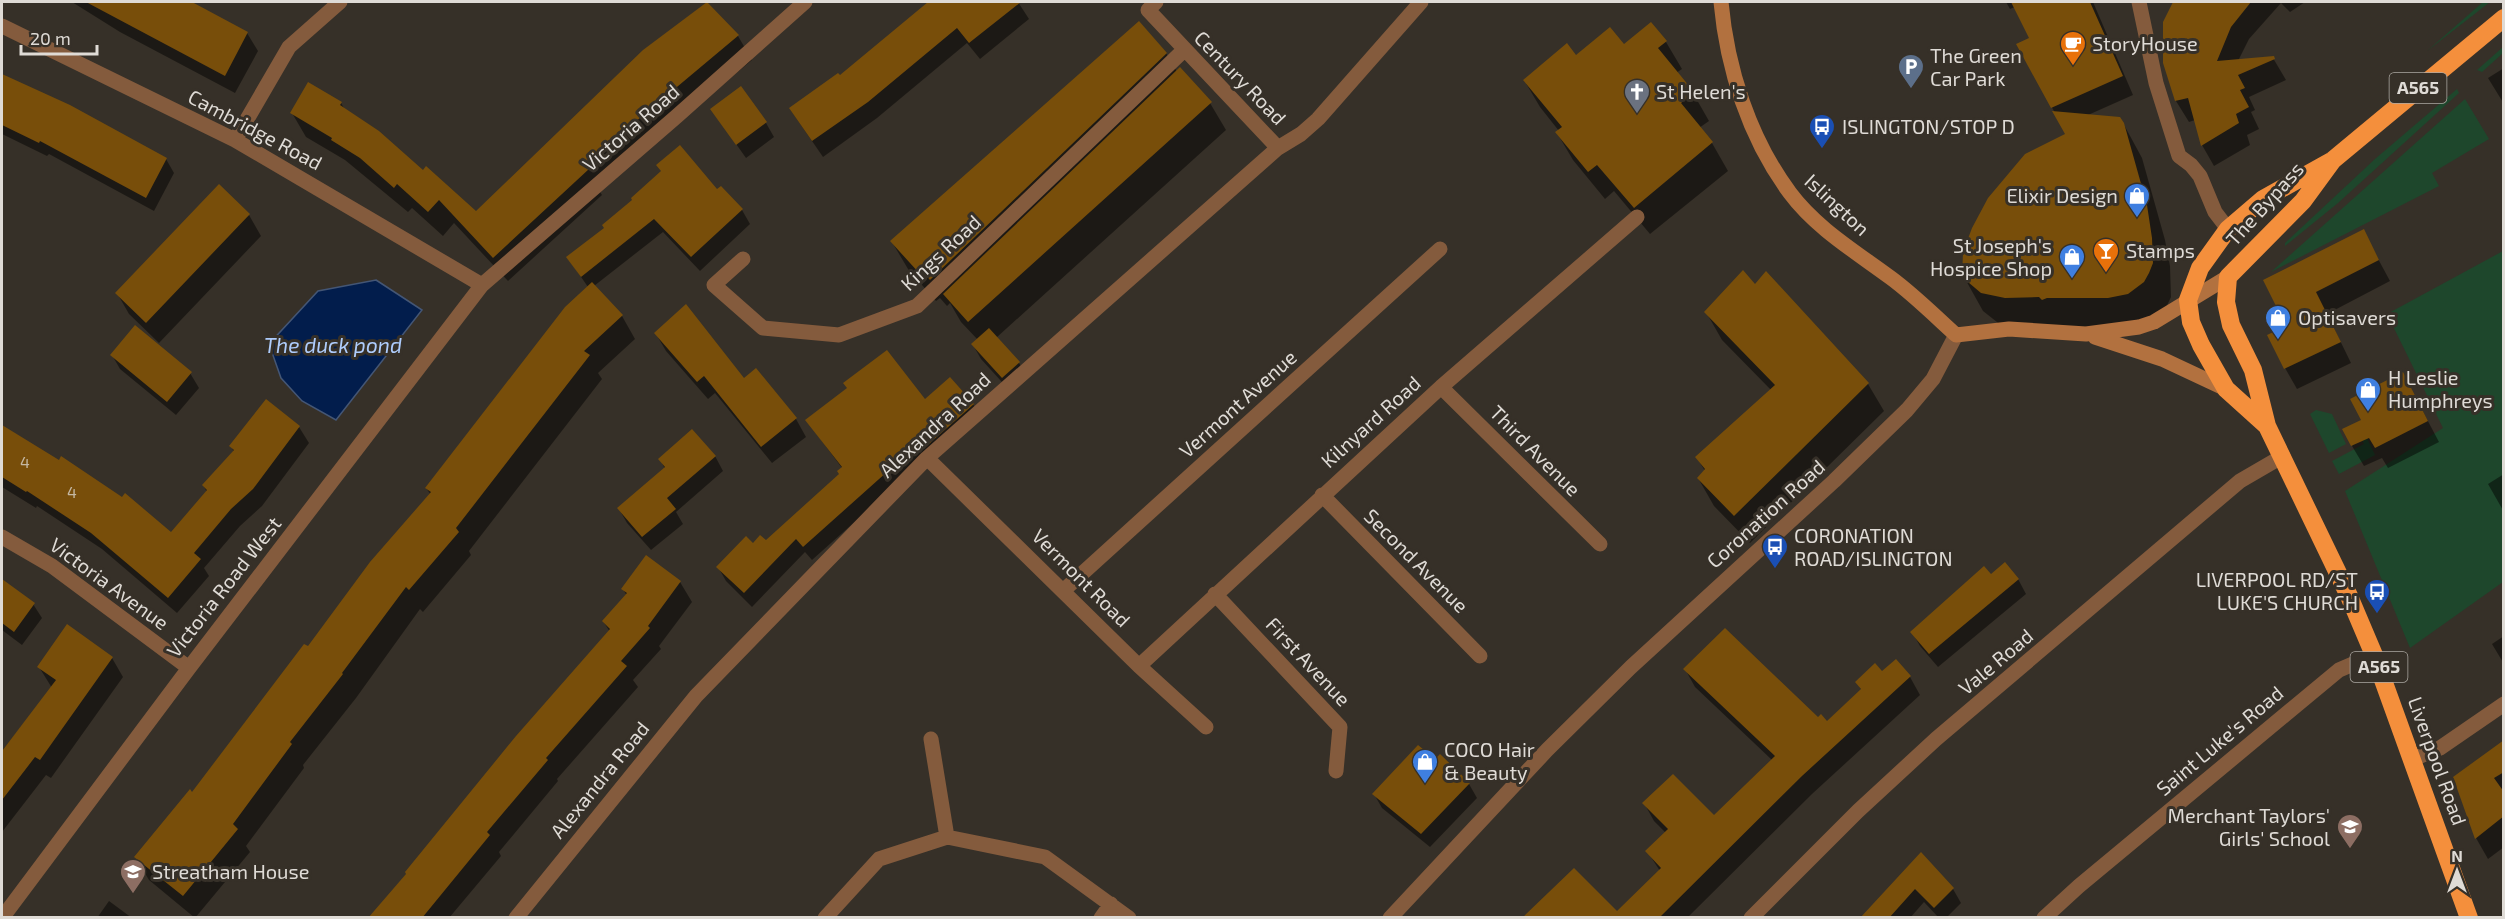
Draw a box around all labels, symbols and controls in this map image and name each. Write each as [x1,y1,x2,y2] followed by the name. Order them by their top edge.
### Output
[21,18,98,56] scale bar
[1190,25,1292,129] street label: Century Road
[30,27,71,49] text: 20 m
[2058,29,2088,67] cafe icon: StoryHouse
[2092,31,2198,55] place label: StoryHouse
[1930,43,2022,90] place label: The Green Car Park
[1896,52,1926,90] parking icon: The Green Car Park
[2390,73,2446,103] road number: A565
[1622,77,1652,115] church icon: St Helen's
[577,79,684,176] street label: Victoria Road
[1656,79,1746,103] place label: St Helen's
[184,84,326,174] street label: Cambridge Road
[1807,112,1837,150] bus stop icon: ISLINGTON/STOP D
[1842,114,2015,138] place label: ISLINGTON/STOP D
[2220,157,2308,250] street label: The Bypass
[1800,168,1875,240] street label: Islington
[2122,181,2152,219] shop icon: Elixir Design
[2006,183,2118,207] place label: Elixir Design
[895,209,985,295] street label: Kings Road
[1930,233,2052,280] place label: St Joseph's Hospice Shop
[2091,236,2121,274] bar icon: Stamps
[2126,238,2195,262] place label: Stamps
[2057,242,2087,280] shop icon: St Joseph's Hospice Shop
[2263,303,2293,341] shop icon: Optisavers
[2298,305,2396,329] place label: Optisavers
[264,332,402,357] water label: The duck pond
[1174,344,1301,462] street label: Vermont Avenue
[2388,365,2493,412] place label: H Leslie Humphreys
[874,367,995,482] street label: Alexandra Road
[1316,370,1425,472] street label: Kilnyard Road
[2353,375,2383,413] shop icon: H Leslie Humphreys
[1485,400,1586,501] street label: Third Avenue
[20,452,30,471] house number: 4
[1701,454,1829,573] street label: Coronation Road
[67,482,77,501] house number: 4
[1360,503,1474,617] street label: Second Avenue
[161,511,286,661] street label: Victoria Road West
[1028,523,1136,631] street label: Vermont Road
[1794,523,1953,570] place label: CORONATION ROAD/ISLINGTON
[46,532,174,634] street label: Victoria Avenue
[1760,532,1790,570] bus stop icon: CORONATION ROAD/ISLINGTON
[2196,567,2358,614] place label: LIVERPOOL RD/ST LUKE'S CHURCH
[2362,577,2392,615] bus stop icon: LIVERPOOL RD/ST LUKE'S CHURCH
[1262,612,1356,711] street label: First Avenue
[1953,623,2037,699] street label: Vale Road
[2350,652,2408,682] road number: A565
[2151,680,2288,800] street label: Saint Luke's Road
[2404,693,2472,828] street label: Liverpool Road
[545,716,654,843] street label: Alexandra Road
[1444,737,1535,784] place label: COCO Hair & Beauty
[1410,747,1440,785] shop icon: COCO Hair & Beauty
[2167,803,2330,850] place label: Merchant Taylors' Girls' School
[2335,812,2365,850] school or university icon: Merchant Taylors' Girls' School
[2427,841,2487,901] north arrow
[2451,846,2463,865] text: N
[118,857,148,895] school or university icon: Streatham House
[152,859,309,883] place label: Streatham House

